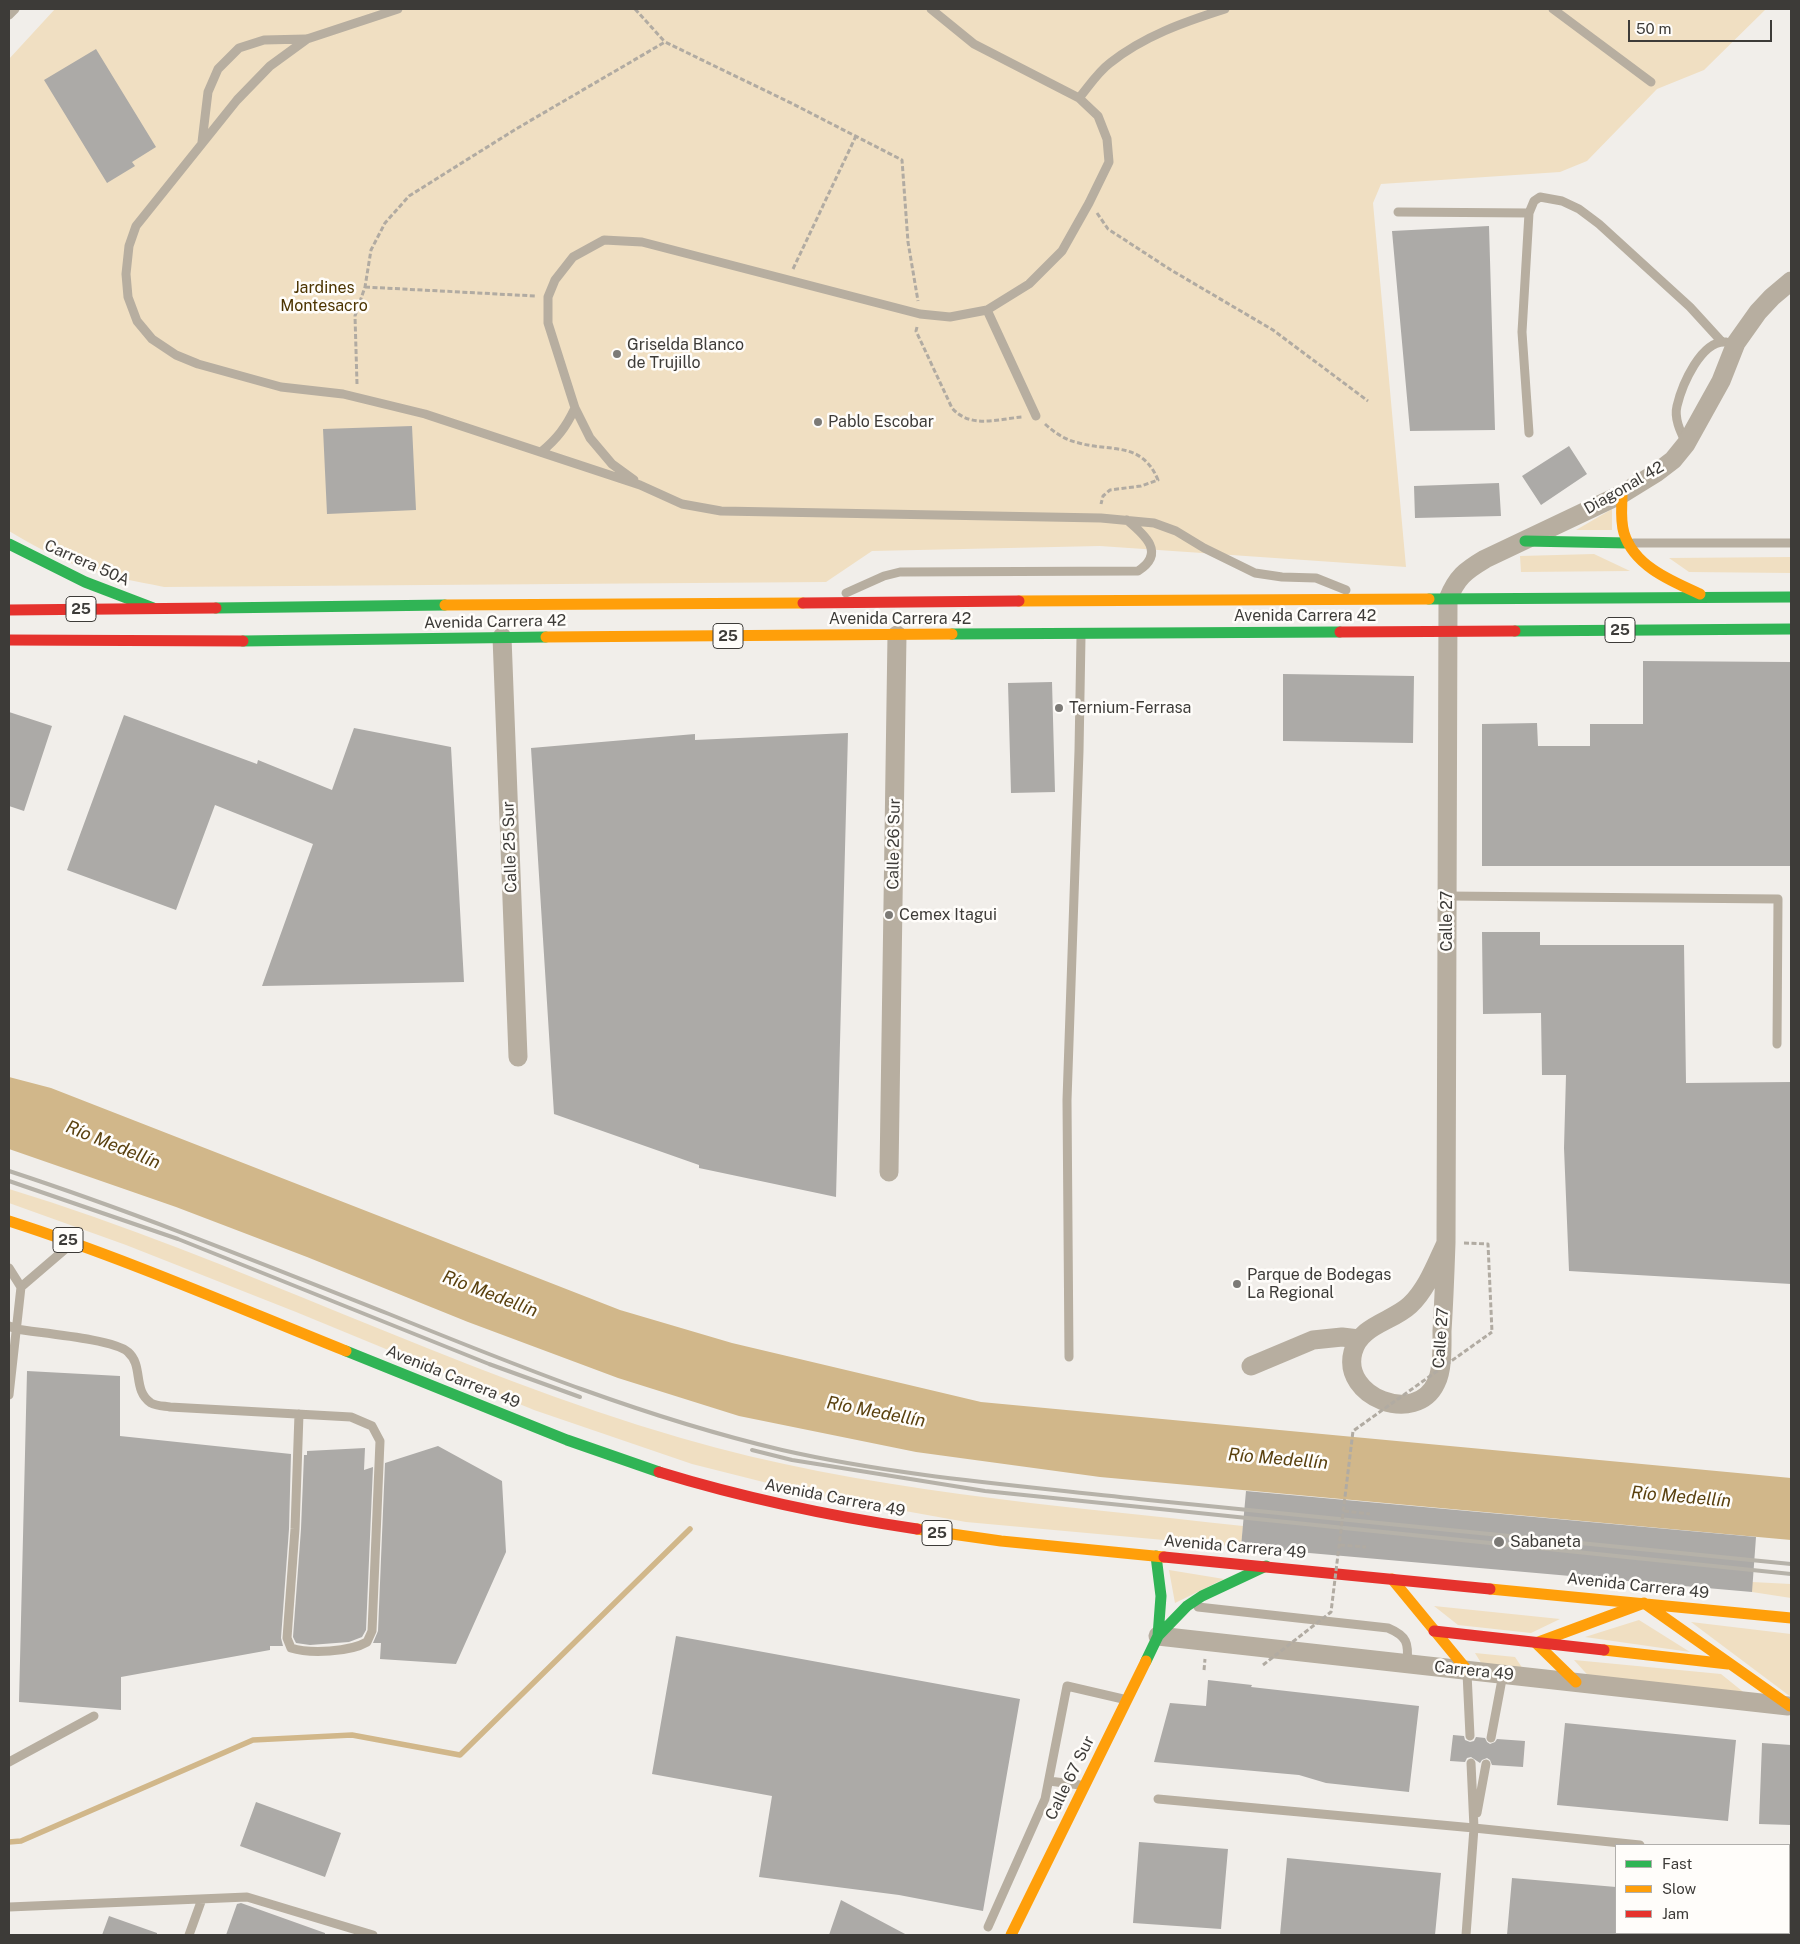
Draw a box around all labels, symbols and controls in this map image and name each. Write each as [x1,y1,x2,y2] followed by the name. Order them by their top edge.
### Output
[1630,10,1774,42] scale bar
[1636,20,1671,37] text: 50 m
[280,278,368,316] park label: Jardines Montesacro
[627,335,744,373] place label: Griselda Blanco de Trujillo
[611,348,623,360] marker: Griselda Blanco de Trujillo
[828,412,934,432] place label: Pablo Escobar
[812,416,824,428] marker: Pablo Escobar
[1581,457,1667,519] street label: Diagonal 42
[41,536,133,590] street label: Carrera 50A
[66,596,96,622] road number: 25
[1234,606,1376,626] street label: Avenida Carrera 42
[829,609,971,629] street label: Avenida Carrera 42
[424,611,566,633] street label: Avenida Carrera 42
[1605,618,1635,642] road number: 25
[713,624,743,648] road number: 25
[1069,698,1191,718] place label: Ternium-Ferrasa
[1053,702,1065,714] marker: Ternium-Ferrasa
[884,798,904,890] street label: Calle 26 Sur
[499,801,521,893] street label: Calle 25 Sur
[1437,891,1457,951] street label: Calle 27
[899,905,997,925] place label: Cemex Itagui
[883,909,895,921] marker: Cemex Itagui
[62,1116,164,1174] water label: Río Medellín
[53,1228,83,1252] road number: 25
[1247,1265,1391,1303] place label: Parque de Bodegas La Regional
[439,1266,541,1322] water label: Río Medellín
[1231,1278,1243,1290] marker: Parque de Bodegas La Regional
[1429,1307,1453,1369] street label: Calle 27
[383,1341,523,1413] street label: Avenida Carrera 49
[825,1392,927,1432] water label: Río Medellín
[1227,1444,1329,1474] water label: Río Medellín
[763,1475,907,1521] street label: Avenida Carrera 49
[1630,1482,1732,1512] water label: Río Medellín
[922,1520,952,1546] road number: 25
[1163,1531,1307,1563] street label: Avenida Carrera 49
[1510,1532,1581,1552] place label: Sabaneta
[1492,1535,1506,1549] marker: Sabaneta
[1566,1569,1710,1603] street label: Avenida Carrera 49
[1433,1657,1515,1685] street label: Carrera 49
[1041,1733,1099,1823] street label: Calle 67 Sur
[1615,1844,1790,1934] legend
[1662,1855,1692,1872] text: Fast
[1662,1880,1696,1897] text: Slow
[1662,1905,1689,1922] text: Jam

